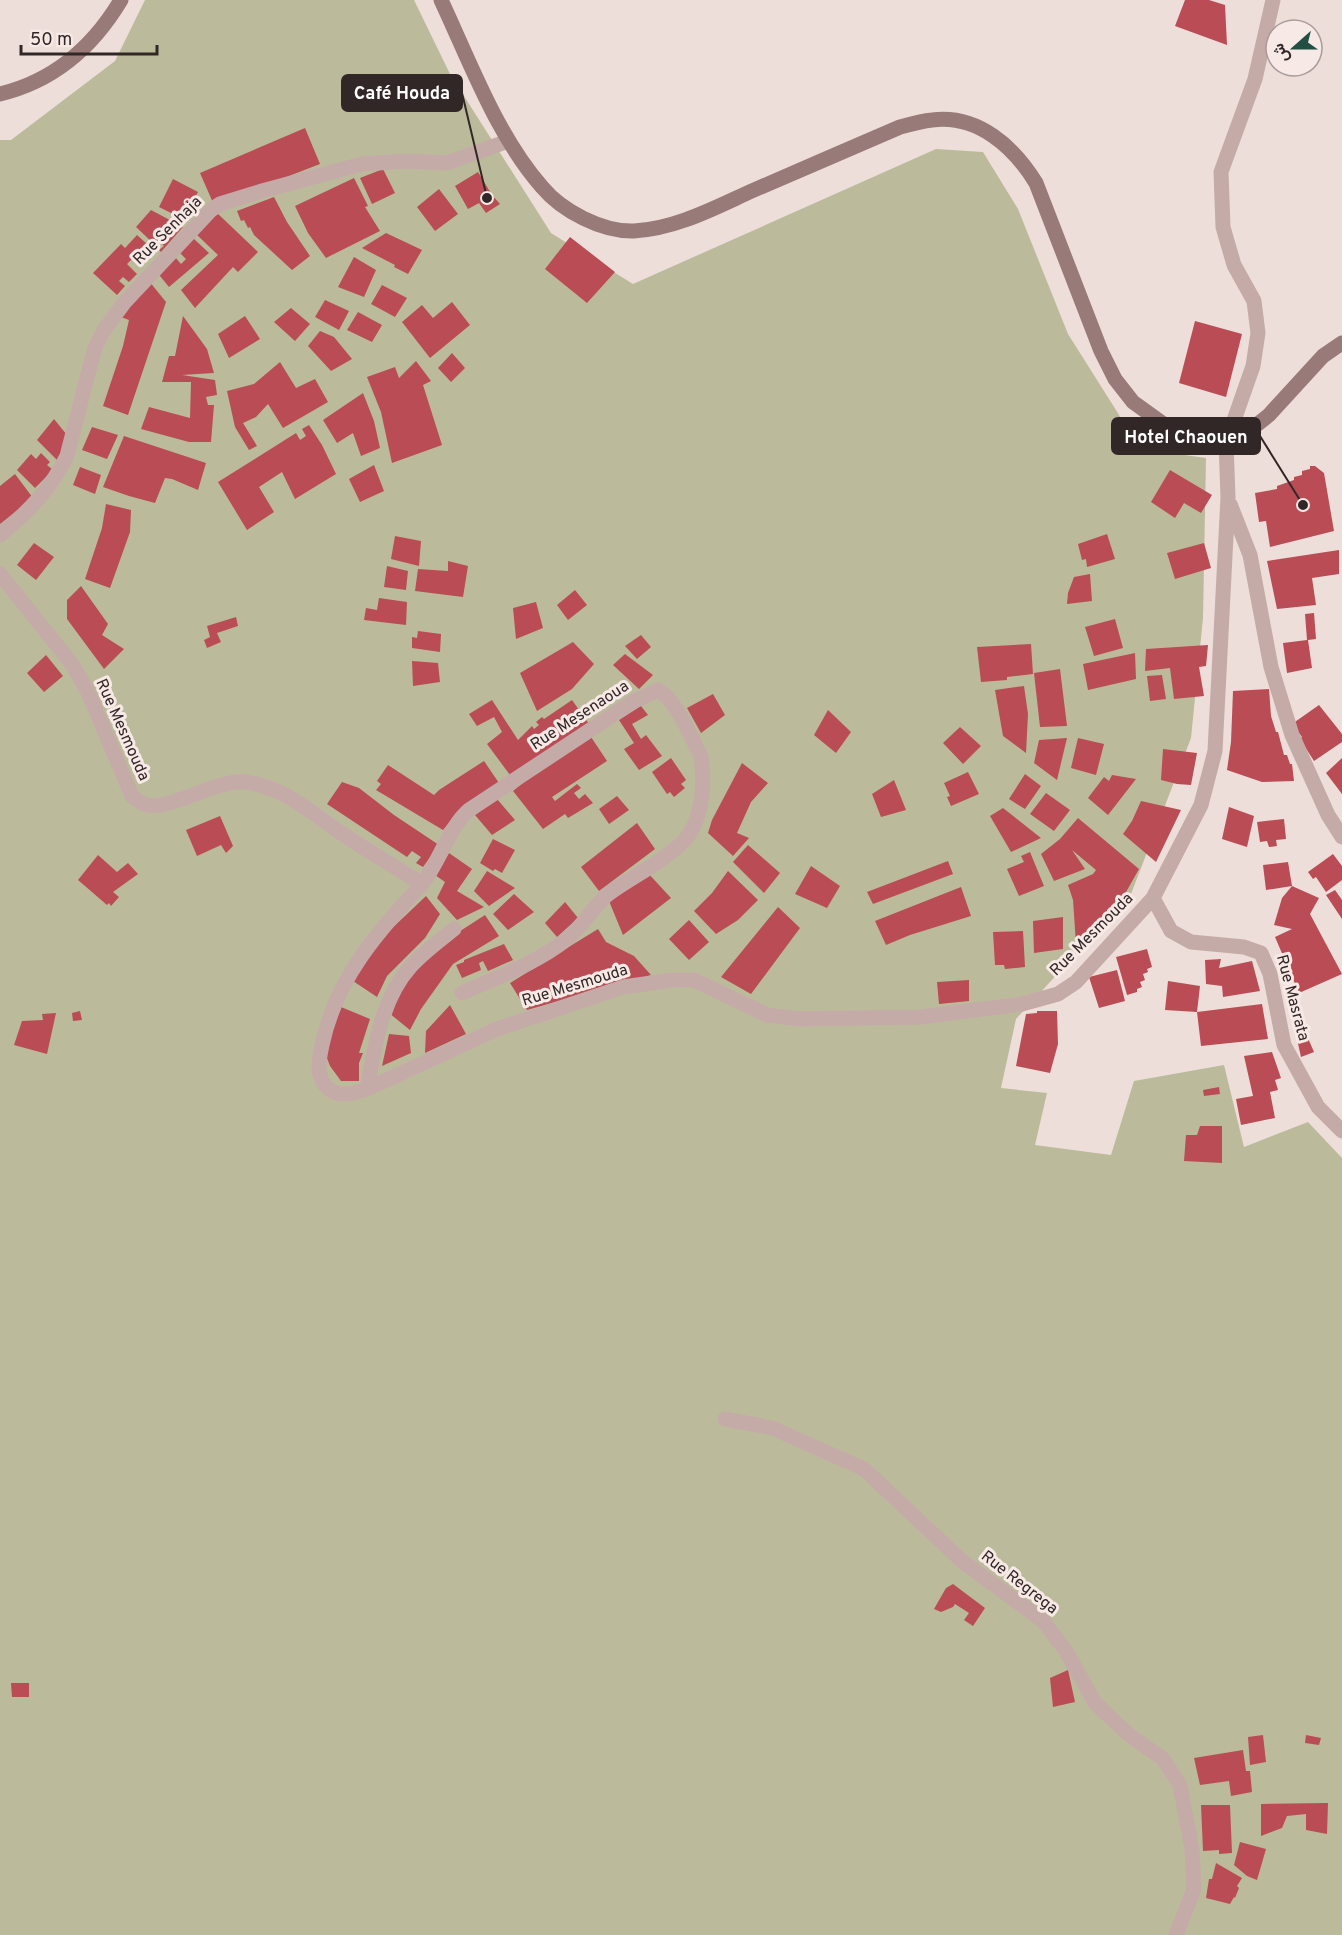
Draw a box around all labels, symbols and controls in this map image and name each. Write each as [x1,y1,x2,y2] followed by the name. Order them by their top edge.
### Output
[21,18,158,56] scale bar
[1264,18,1324,78] north arrow
[30,29,72,52] text: 50 m
[1269,40,1295,65] text: ش
[342,75,462,111] callout: Café Houda
[354,83,450,106] text: Café Houda
[129,192,207,270] street label: Rue Senhaja
[1112,418,1260,454] callout: Hotel Chaouen
[1124,427,1248,450] text: Hotel Chaouen
[91,676,153,784] street label: Rue Mesmouda
[527,677,633,755] street label: Rue Mesenaoua
[1046,889,1138,981] street label: Rue Mesmouda
[1271,953,1313,1043] street label: Rue Masrata
[520,960,630,1012] street label: Rue Mesmouda
[977,1547,1061,1619] street label: Rue Regrega

